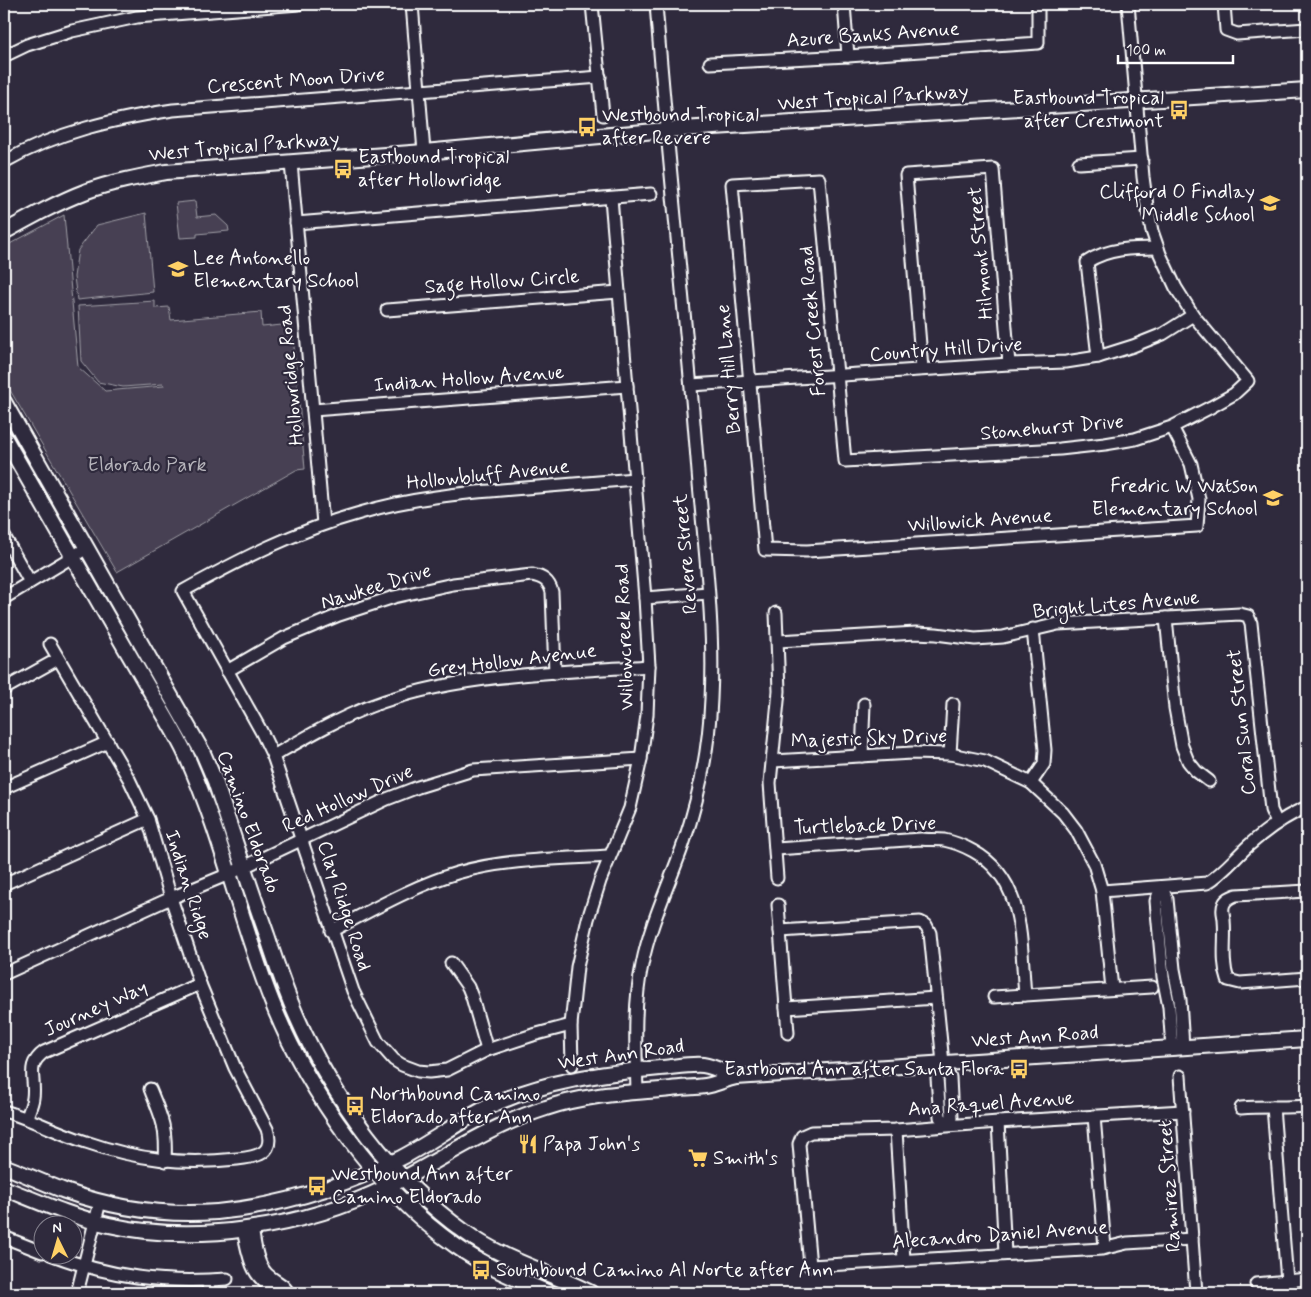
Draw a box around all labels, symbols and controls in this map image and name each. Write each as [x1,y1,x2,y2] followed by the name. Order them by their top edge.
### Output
[786,15,960,55] street label: Azure Banks Avenue
[1118,32,1234,64] scale bar
[1126,41,1166,61] text: 100 m
[206,61,386,101] street label: Crescent Moon Drive
[777,78,969,118] street label: West Tropical Parkway
[1013,85,1164,135] place label: Eastbound Tropical after Crestmont
[1168,99,1190,121] bus stop icon: Eastbound Tropical after Crestmont
[602,102,759,152] place label: Westbound Tropical after Revere
[576,116,598,138] bus stop icon: Westbound Tropical after Revere
[147,125,341,169] street label: West Tropical Parkway
[358,144,509,194] place label: Eastbound Tropical after Hollowridge
[332,158,354,180] bus stop icon: Eastbound Tropical after Hollowridge
[1099,179,1255,229] place label: Clifford O Findlay Middle School
[962,185,1000,321] street label: Hilmont Street
[1259,192,1281,214] school or university icon: Clifford O Findlay Middle School
[193,245,359,295] place label: Lee Antonello Elementary School
[793,245,833,397] street label: Forest Creek Road
[167,258,189,280] school or university icon: Lee Antonello Elementary School
[424,263,581,303] street label: Sage Hollow Circle
[271,303,311,447] street label: Hollowridge Road
[710,303,748,435] street label: Berry Hill Lane
[869,331,1023,369] street label: Country Hill Drive
[373,359,565,399] street label: Indian Hollow Avenue
[979,408,1125,448] street label: Stonehurst Drive
[87,452,207,479] park label: Eldorado Park
[405,453,571,497] street label: Hollowbluff Avenue
[1092,473,1258,523] place label: Fredric W Watson Elementary School
[1262,487,1284,509] school or university icon: Fredric W Watson Elementary School
[667,493,705,615] street label: Revere Street
[907,502,1054,540] street label: Willowick Avenue
[317,557,435,617] street label: Nawkee Drive
[609,563,641,711] street label: Willowcreek Road
[1032,584,1201,627] street label: Bright Lites Avenue
[426,637,598,685] street label: Grey Hollow Avenue
[1221,647,1263,797] street label: Coral Sun Street
[790,723,948,755] street label: Majestic Sky Drive
[210,747,286,897] street label: Camino Eldorado
[278,758,418,840] street label: Red Hollow Drive
[793,810,937,842] street label: Turtleback Drive
[157,827,218,944] street label: Indian Ridge
[309,837,378,975] street label: Clay Ridge Road
[40,974,152,1044] street label: Journey Way
[970,1019,1100,1055] street label: West Ann Road
[556,1033,686,1077] street label: West Ann Road
[724,1056,1005,1083] place label: Eastbound Ann after Santa Flora
[1008,1058,1030,1080] bus stop icon: Eastbound Ann after Santa Flora
[370,1081,540,1131] place label: Northbound Camino Eldorado after Ann
[907,1085,1075,1123] street label: Ana Raquel Avenue
[344,1095,366,1117] bus stop icon: Northbound Camino Eldorado after Ann
[1152,1119,1188,1253] street label: Ramirez Street
[543,1131,640,1158] place label: Papa John's
[517,1133,539,1155] restaurant icon: Papa John's
[713,1145,778,1172] place label: Smith's
[687,1147,709,1169] supermarket icon: Smith's
[332,1161,513,1211] place label: Westbound Ann after Camino Eldorado
[306,1175,328,1197] bus stop icon: Westbound Ann after Camino Eldorado
[32,1214,82,1264] north arrow
[891,1214,1109,1256] street label: Alecandro Daniel Avenue
[52,1219,62,1237] text: N
[496,1257,833,1284] place label: Southbound Camino Al Norte after Ann
[470,1259,492,1281] bus stop icon: Southbound Camino Al Norte after Ann

